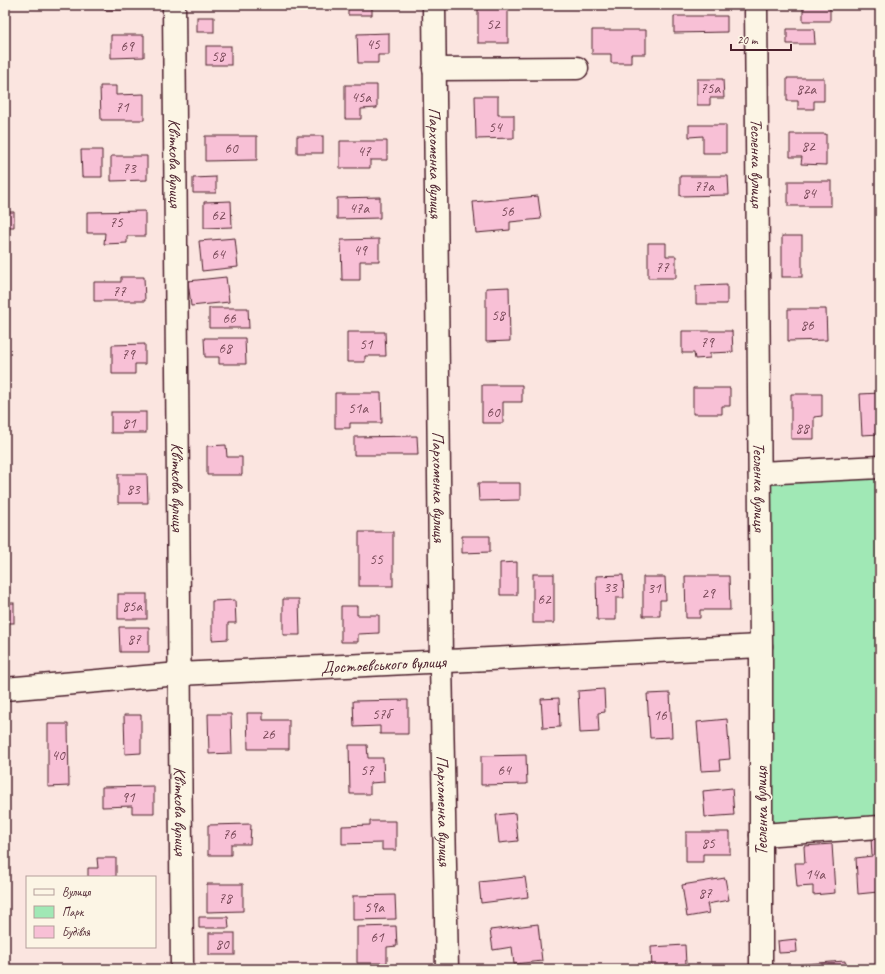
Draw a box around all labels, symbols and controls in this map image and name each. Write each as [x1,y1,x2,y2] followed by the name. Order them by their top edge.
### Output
[486,15,501,34] house number: 52
[731,26,791,52] scale bar
[737,32,759,48] text: 20 m
[366,35,381,54] house number: 45
[120,37,135,56] house number: 69
[211,47,226,66] house number: 58
[700,79,721,98] house number: 75а
[796,80,817,99] house number: 82а
[351,88,372,107] house number: 45а
[115,98,130,117] house number: 71
[424,107,446,219] street label: Пархоменка вулиця
[488,118,503,137] house number: 54
[746,118,768,209] street label: Тесленка вулиця
[164,119,186,209] street label: Квіткова вулиця
[801,137,816,156] house number: 82
[224,139,239,158] house number: 60
[357,142,372,161] house number: 47
[122,159,137,178] house number: 73
[694,177,715,196] house number: 77а
[802,184,817,203] house number: 84
[349,199,370,218] house number: 47а
[500,202,515,221] house number: 56
[211,206,226,225] house number: 62
[109,213,124,232] house number: 75
[353,241,368,260] house number: 49
[211,245,226,264] house number: 64
[655,258,670,277] house number: 77
[112,282,127,301] house number: 77
[491,306,506,325] house number: 58
[222,309,237,328] house number: 66
[800,316,815,335] house number: 86
[700,333,715,352] house number: 79
[359,335,374,354] house number: 51
[218,339,233,358] house number: 68
[121,345,136,364] house number: 79
[348,399,369,418] house number: 51а
[486,403,501,422] house number: 60
[122,414,137,433] house number: 81
[795,419,810,438] house number: 88
[428,431,450,543] street label: Пархоменка вулиця
[748,442,770,533] street label: Тесленка вулиця
[167,443,188,533] street label: Квіткова вулиця
[126,480,141,499] house number: 83
[369,550,384,569] house number: 55
[603,578,618,597] house number: 33
[647,579,662,598] house number: 31
[701,584,716,603] house number: 29
[537,590,552,609] house number: 62
[122,597,143,616] house number: 85а
[127,630,142,649] house number: 87
[320,651,448,678] street label: Достоєвського вулиця
[372,705,394,724] house number: 57б
[653,706,668,725] house number: 16
[261,725,276,744] house number: 26
[51,746,66,765] house number: 40
[432,755,455,867] street label: Пархоменка вулиця
[360,761,375,780] house number: 57
[497,761,512,780] house number: 64
[751,765,772,855] street label: Тесленка вулиця
[169,767,191,857] street label: Квіткова вулиця
[121,788,136,807] house number: 91
[222,825,237,844] house number: 76
[701,834,716,853] house number: 85
[805,865,826,884] house number: 14а
[26,876,156,948] legend
[62,884,91,900] text: Вулиця
[698,884,713,903] house number: 87
[218,889,233,908] house number: 78
[364,898,385,917] house number: 59а
[62,904,85,920] text: Парк
[62,924,91,940] text: Будівля
[370,928,385,947] house number: 61
[215,935,230,954] house number: 80

